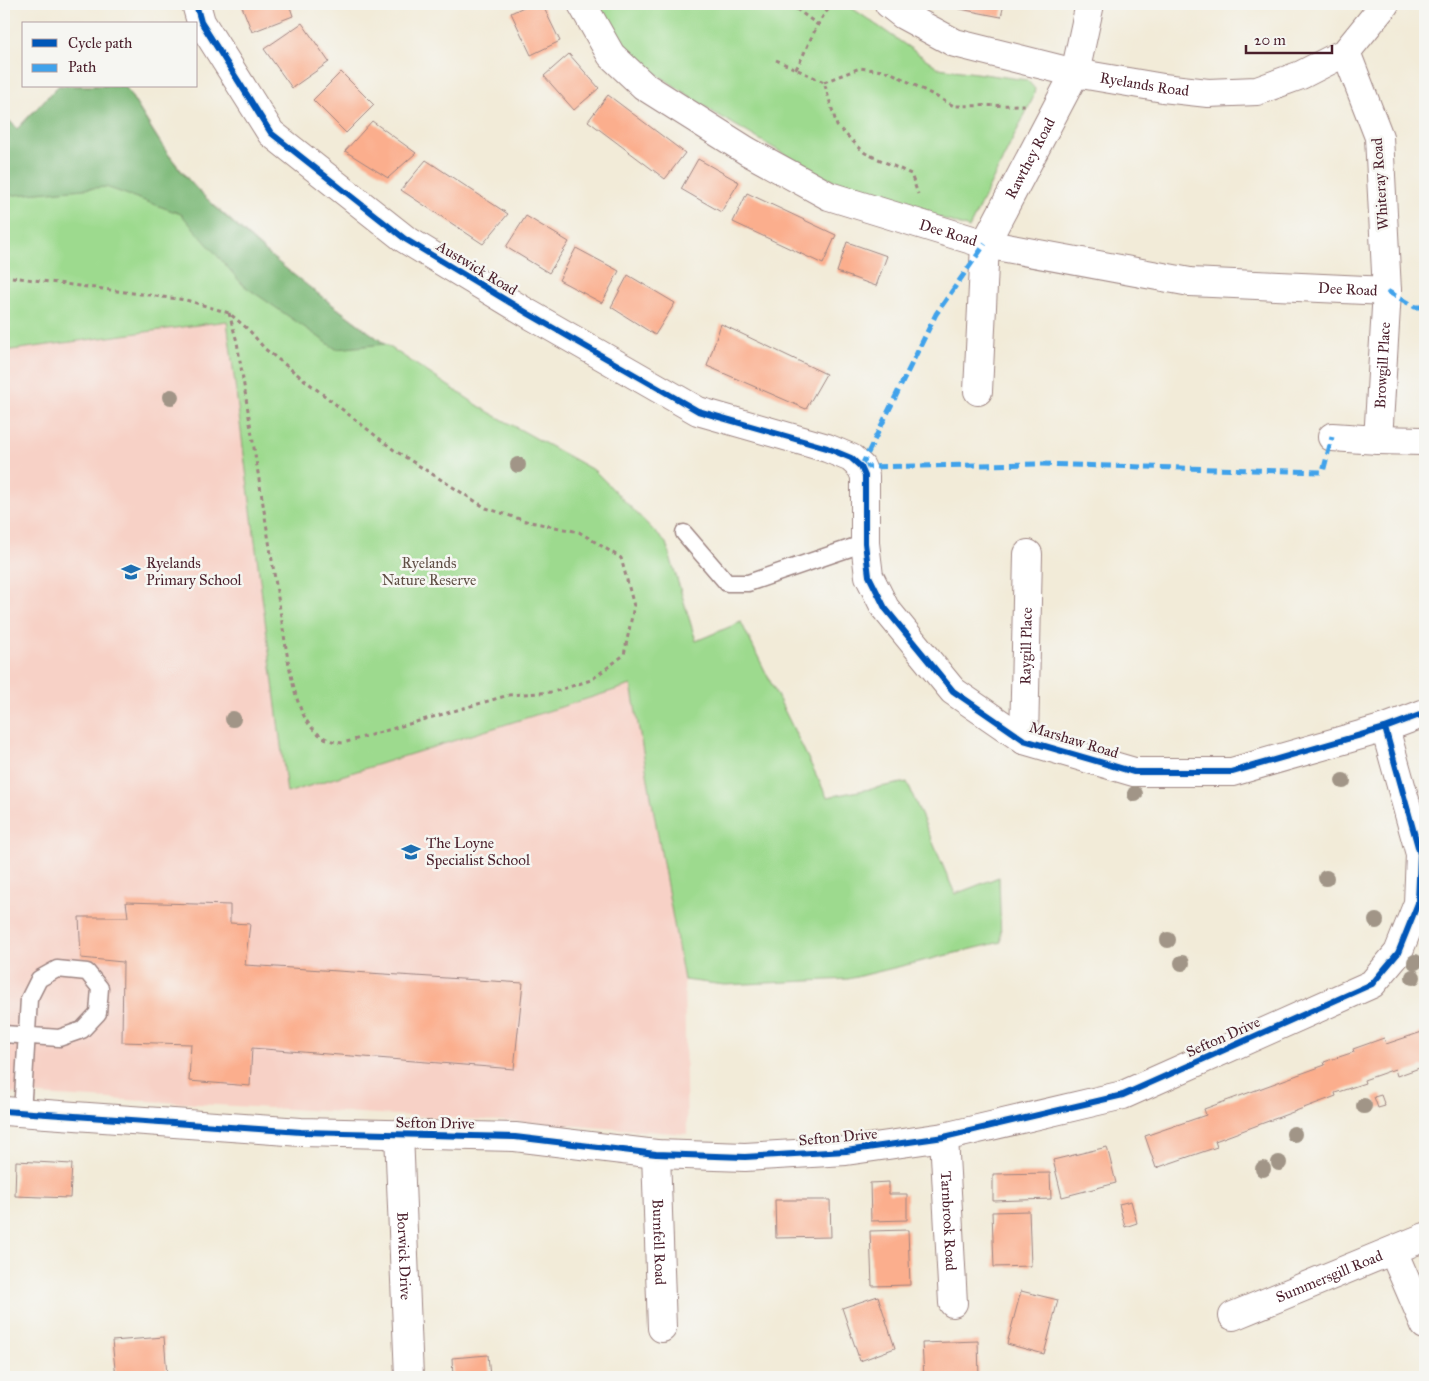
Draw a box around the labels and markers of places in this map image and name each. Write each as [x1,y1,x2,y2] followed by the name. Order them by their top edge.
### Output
[146,554,243,589] place label: Ryelands Primary School
[120,561,142,583] school or university icon: Ryelands Primary School
[426,834,531,869] place label: The Loyne Specialist School
[400,841,422,863] school or university icon: The Loyne Specialist School

